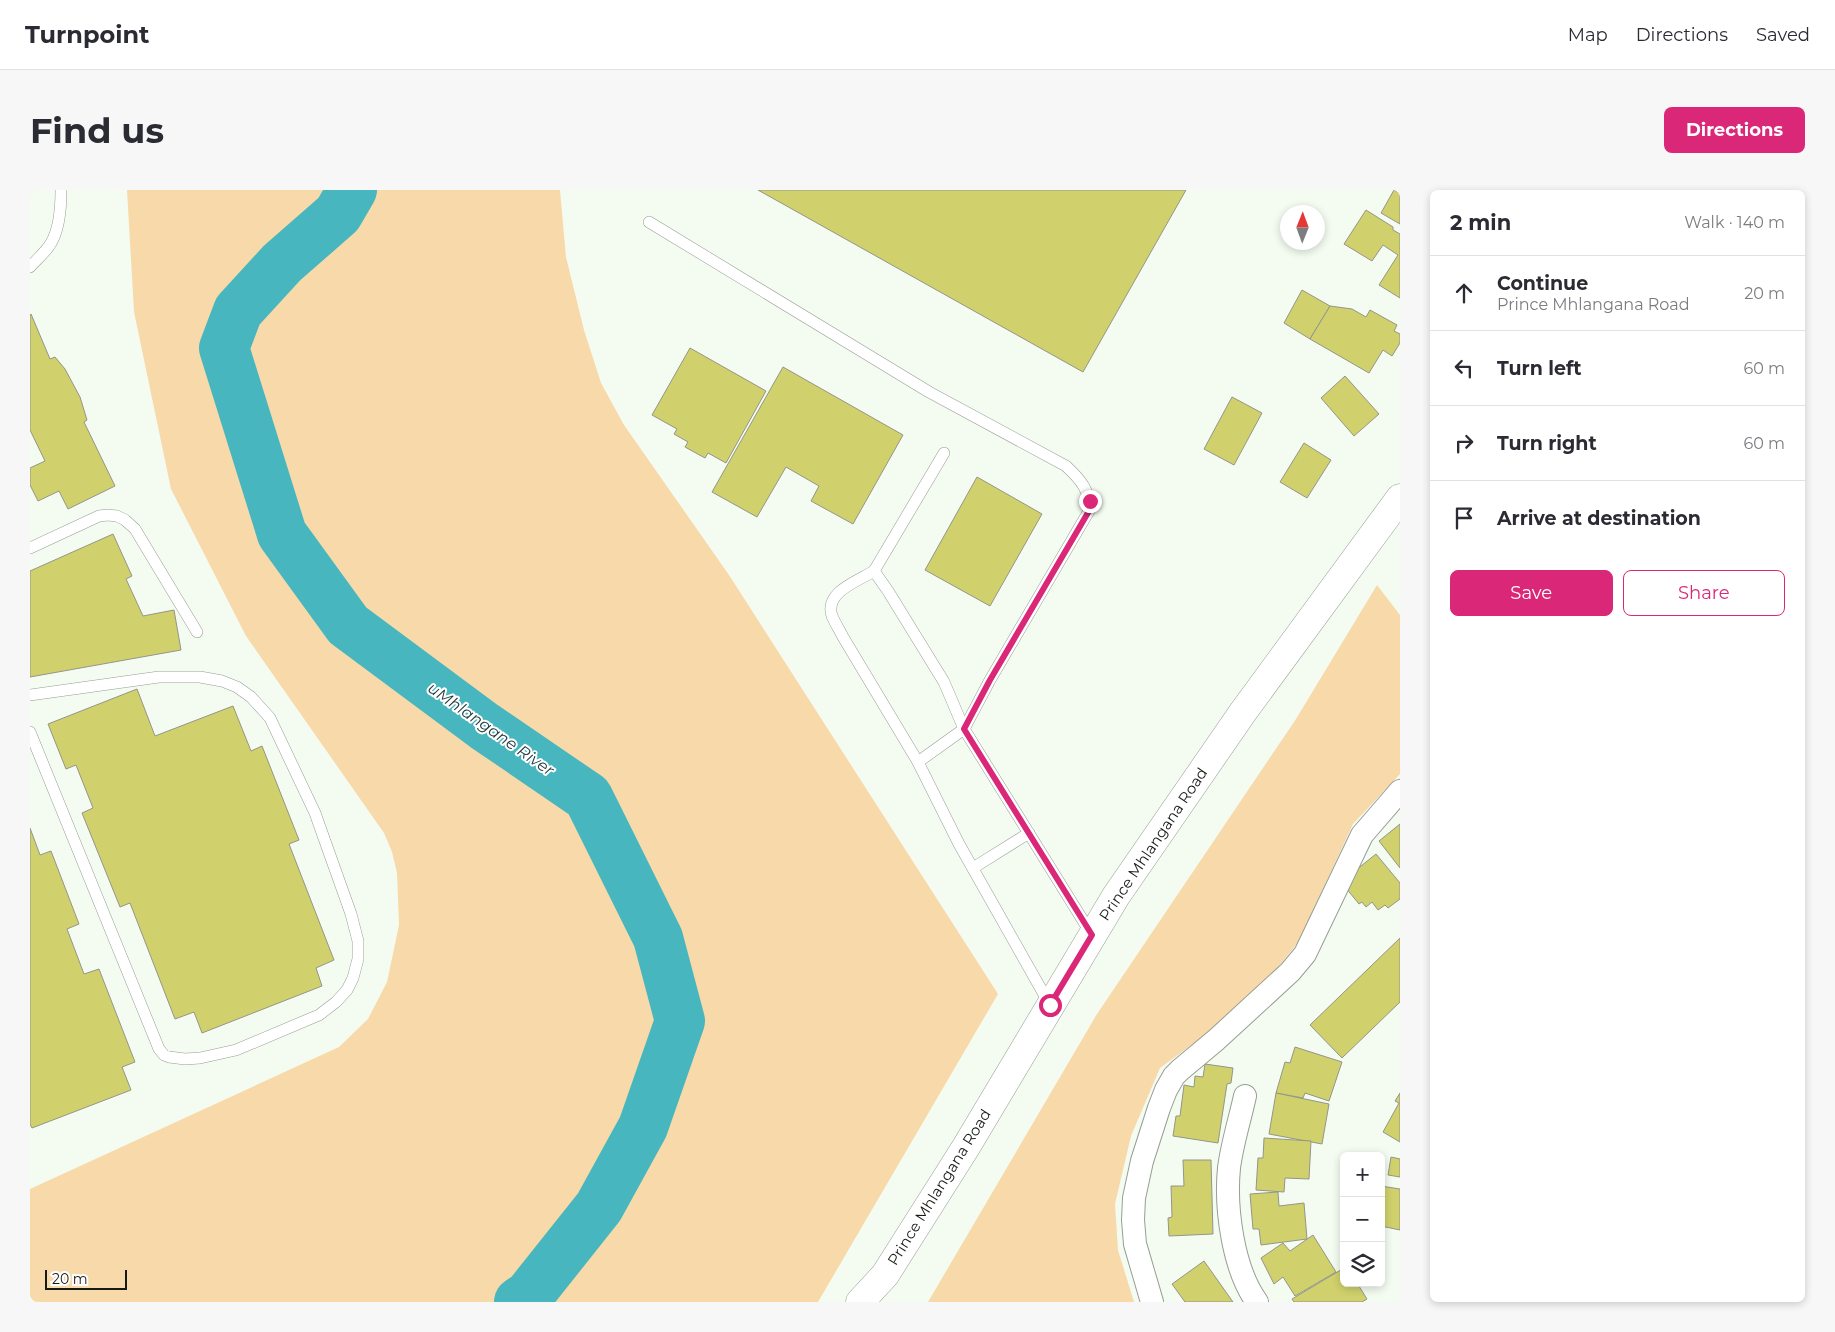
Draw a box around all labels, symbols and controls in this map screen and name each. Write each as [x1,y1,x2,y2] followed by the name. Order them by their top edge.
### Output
[25,20,149,49] text: Turnpoint
[1568,24,1608,46] text: Map
[1636,24,1728,46] text: Directions
[1756,24,1810,46] text: Saved
[1664,107,1805,153] button: Directions
[30,109,164,152] text: Find us
[1280,205,1325,250] north arrow
[1450,210,1511,235] text: 2 min
[1684,213,1785,232] text: Walk · 140 m
[1497,272,1588,295] text: Continue
[1450,279,1478,307] icon: ahead
[1744,284,1785,303] text: 20 m
[1497,295,1690,314] text: Prince Mhlangana Road
[1450,354,1478,382] icon: left
[1497,357,1582,380] text: Turn left
[1743,359,1785,378] text: 60 m
[1450,429,1478,457] icon: right
[1497,432,1597,455] text: Turn right
[1743,434,1785,453] text: 60 m
[1079,490,1102,513] route end
[1450,504,1478,532] icon: arrive
[1497,507,1701,530] text: Arrive at destination
[1450,570,1613,616] button: Save
[1623,570,1785,616] button: Share
[424,678,558,780] water label: uMhlangane River
[1095,764,1211,924] street label: Prince Mhlangana Road
[1039,994,1062,1017] route start
[883,1105,995,1269] street label: Prince Mhlangana Road
[1340,1152,1385,1287] map controls
[1340,1152,1385,1197] button: +
[1340,1197,1385,1242] button: −
[1340,1242,1385,1287] button: layers
[45,1267,128,1290] scale bar
[52,1270,88,1288] text: 20 m

